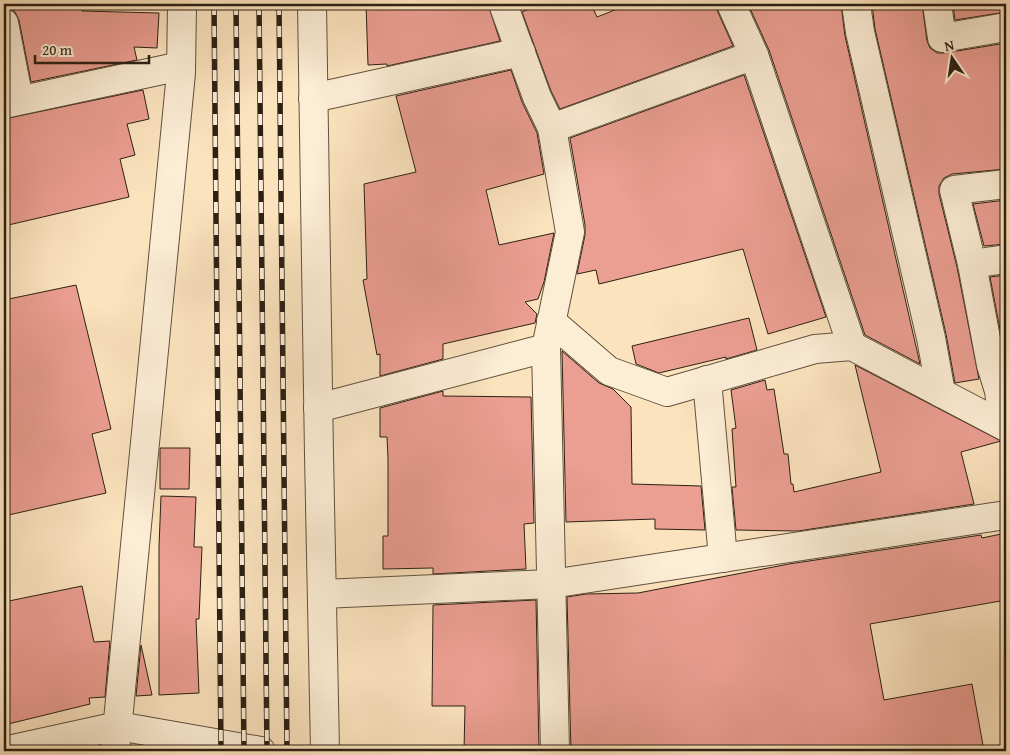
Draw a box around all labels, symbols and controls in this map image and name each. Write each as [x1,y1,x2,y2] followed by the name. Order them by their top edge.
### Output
[35,32,149,64] scale bar
[928,32,978,82] north arrow
[942,34,957,56] text: N
[42,39,73,60] text: 20 m

